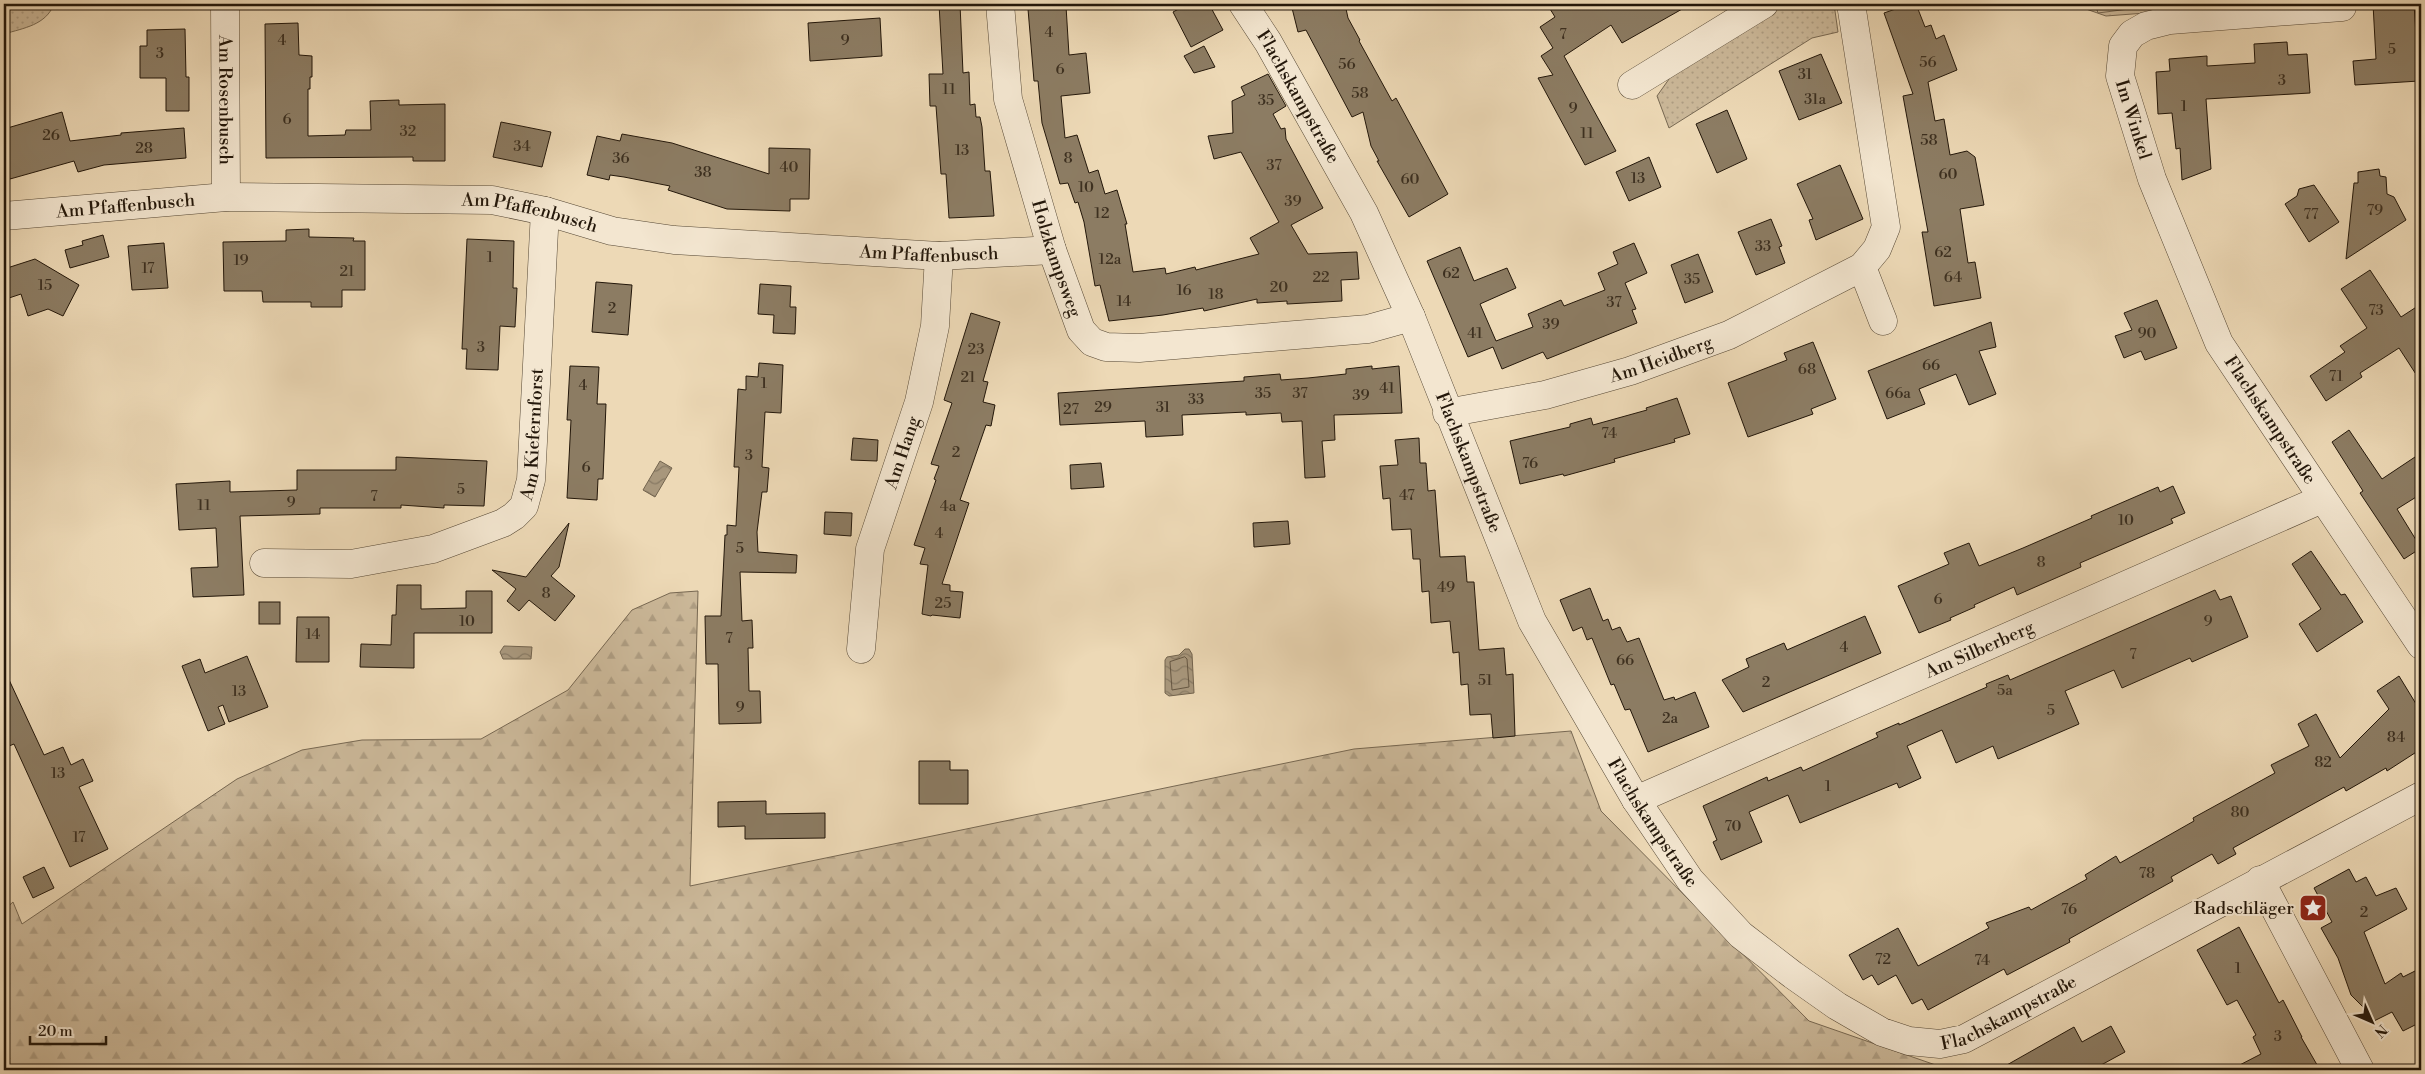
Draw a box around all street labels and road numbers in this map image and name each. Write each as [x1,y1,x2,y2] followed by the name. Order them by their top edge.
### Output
[1252,25,1345,167] street label: Flachskampstraße
[214,34,237,165] street label: Am Rosenbusch
[2110,77,2157,163] street label: Im Winkel
[54,188,196,223] street label: Am Pfaffenbusch
[461,188,601,238] street label: Am Pfaffenbusch
[1026,197,1087,321] street label: Holzkampsweg
[858,240,999,268] street label: Am Pfaffenbusch
[1606,330,1716,388] street label: Am Heidberg
[2219,351,2322,488] street label: Flachskampstraße
[514,367,548,504] street label: Am Kiefernforst
[1430,388,1507,536] street label: Flachskampstraße
[879,413,925,493] street label: Am Hang
[1920,615,2038,684] street label: Am Silberberg
[1603,754,1703,892] street label: Flachskampstraße
[1938,970,2080,1055] street label: Flachskampstraße

